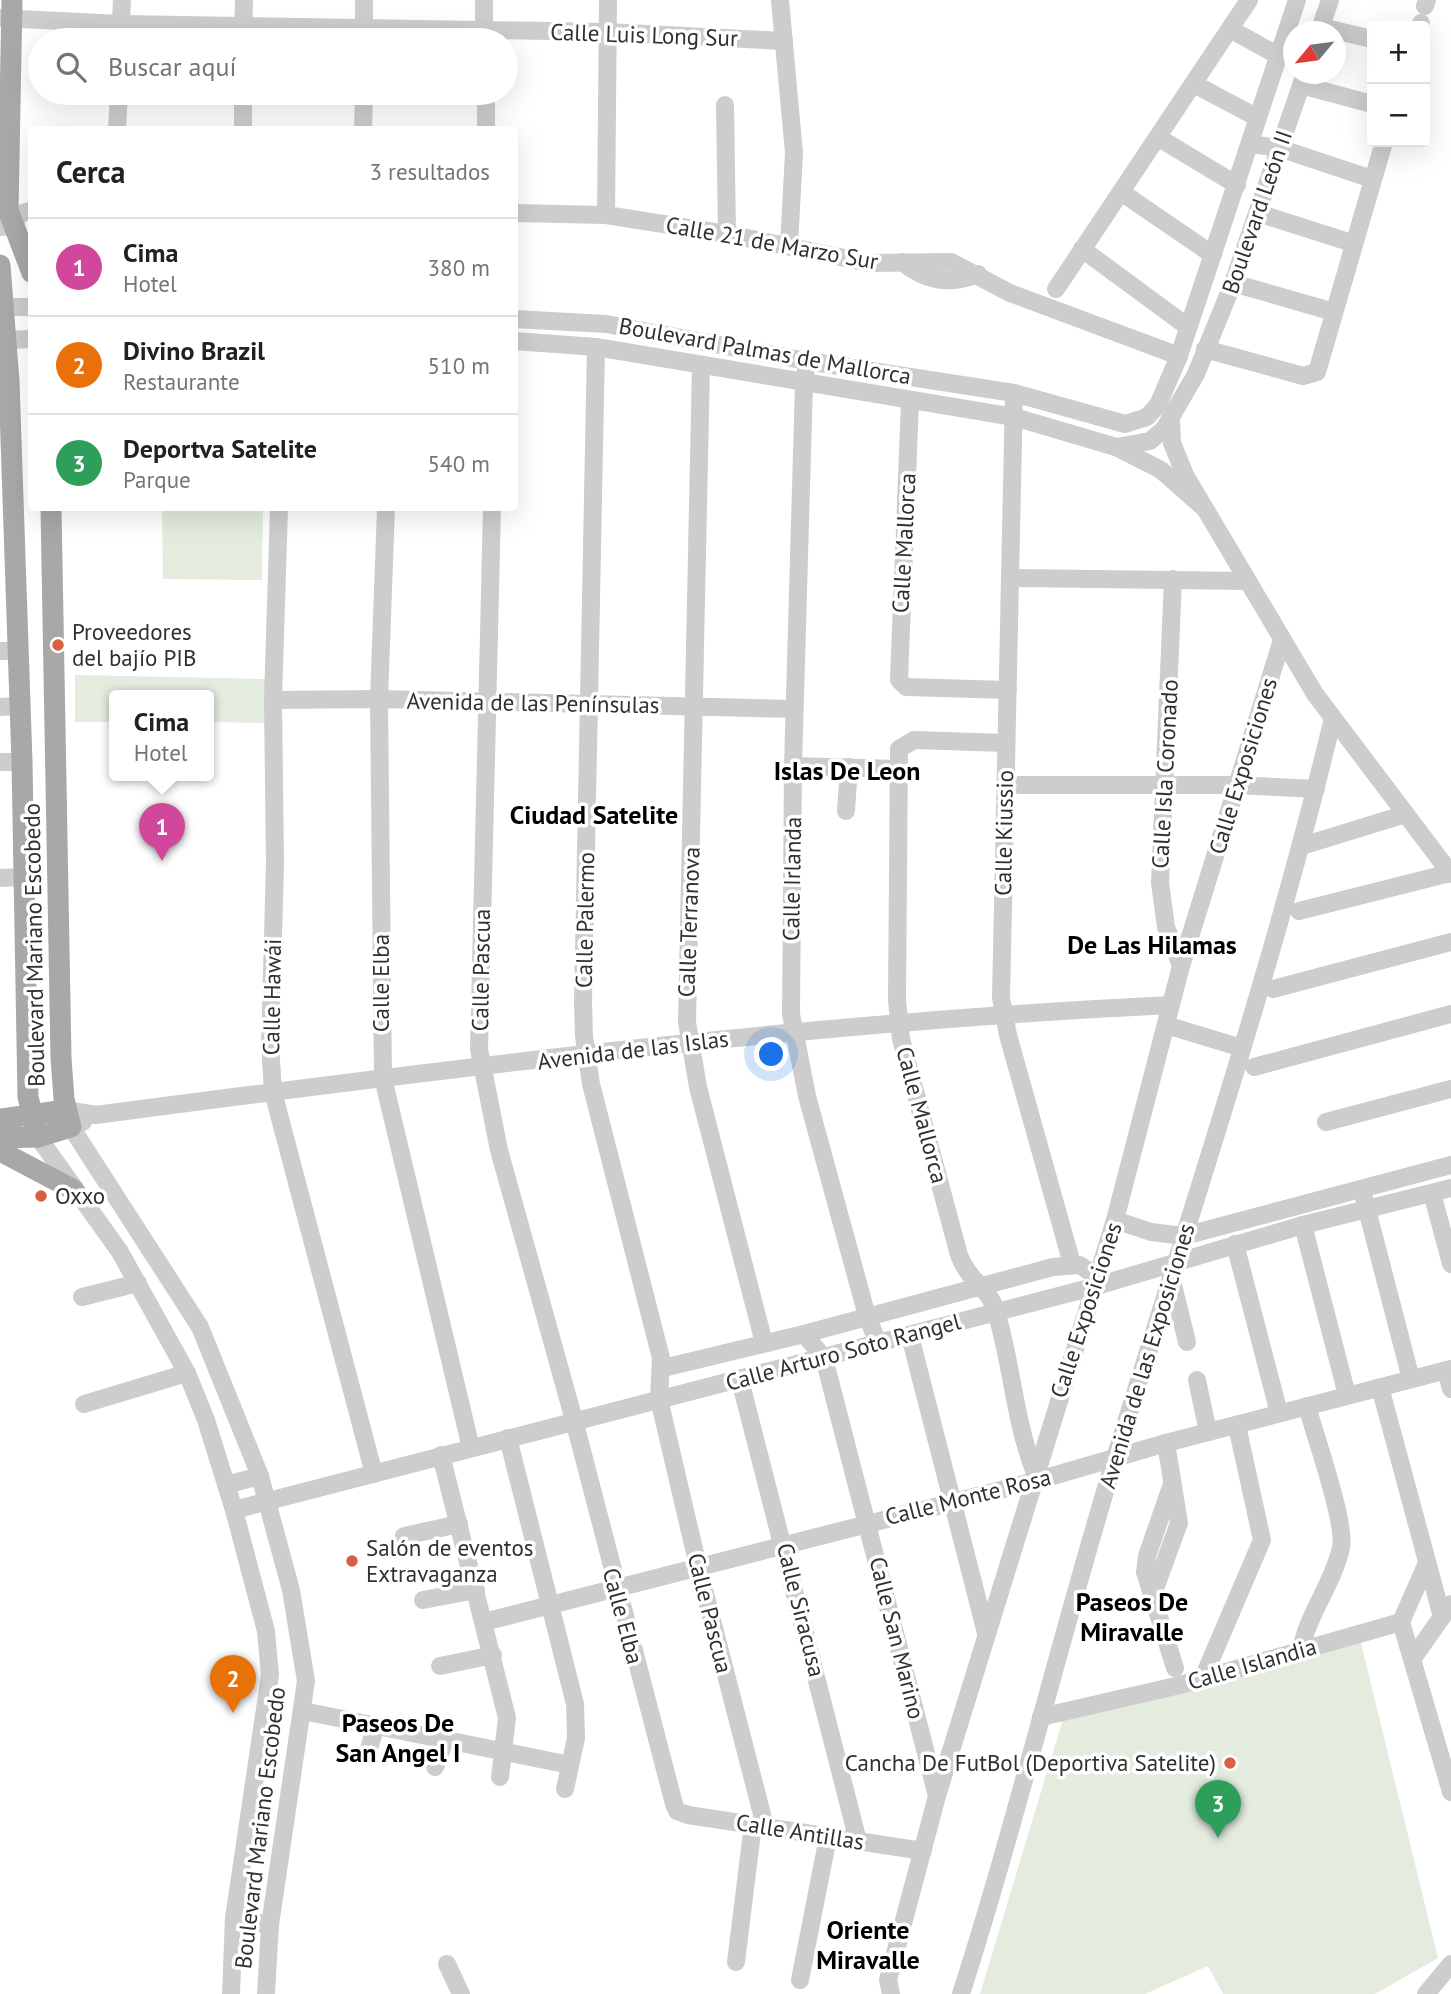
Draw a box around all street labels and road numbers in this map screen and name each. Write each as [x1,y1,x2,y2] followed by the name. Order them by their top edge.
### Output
[550,17,738,52] street label: Calle Luis Long Sur
[1215,126,1298,298] street label: Boulevard León II
[664,210,881,275] street label: Calle 21 de Marzo Sur
[617,311,913,390] street label: Boulevard Palmas de Mallorca
[885,472,922,614] street label: Calle Mallorca
[1202,674,1283,858] street label: Calle Exposiciones
[1145,679,1184,869] street label: Calle Isla Coronado
[406,686,660,719] street label: Avenida de las Penínsulas
[988,770,1019,896] street label: Calle Kiussio
[17,803,50,1087] street label: Boulevard Mariano Escobedo
[776,817,807,941] street label: Calle Irlanda
[671,846,706,998] street label: Calle Terranova
[569,852,600,988] street label: Calle Palermo
[465,908,496,1032] street label: Calle Pascua
[366,934,395,1032] street label: Calle Elba
[256,938,287,1056] street label: Calle Hawái
[536,1023,730,1076] street label: Avenida de las Islas
[890,1043,955,1186] street label: Calle Mallorca
[1043,1218,1128,1401] street label: Calle Exposiciones
[1092,1220,1201,1492] street label: Avenida de las Exposiciones
[722,1306,964,1397] street label: Calle Arturo Soto Rangel
[882,1462,1054,1531] street label: Calle Monte Rosa
[771,1540,832,1680] street label: Calle Siracusa
[682,1550,739,1676] street label: Calle Pascua
[863,1554,932,1722] street label: Calle San Marino
[597,1565,650,1667] street label: Calle Elba
[1184,1631,1320,1696] street label: Calle Islandia
[228,1685,291,1971] street label: Boulevard Mariano Escobedo
[734,1807,866,1856] street label: Calle Antillas

